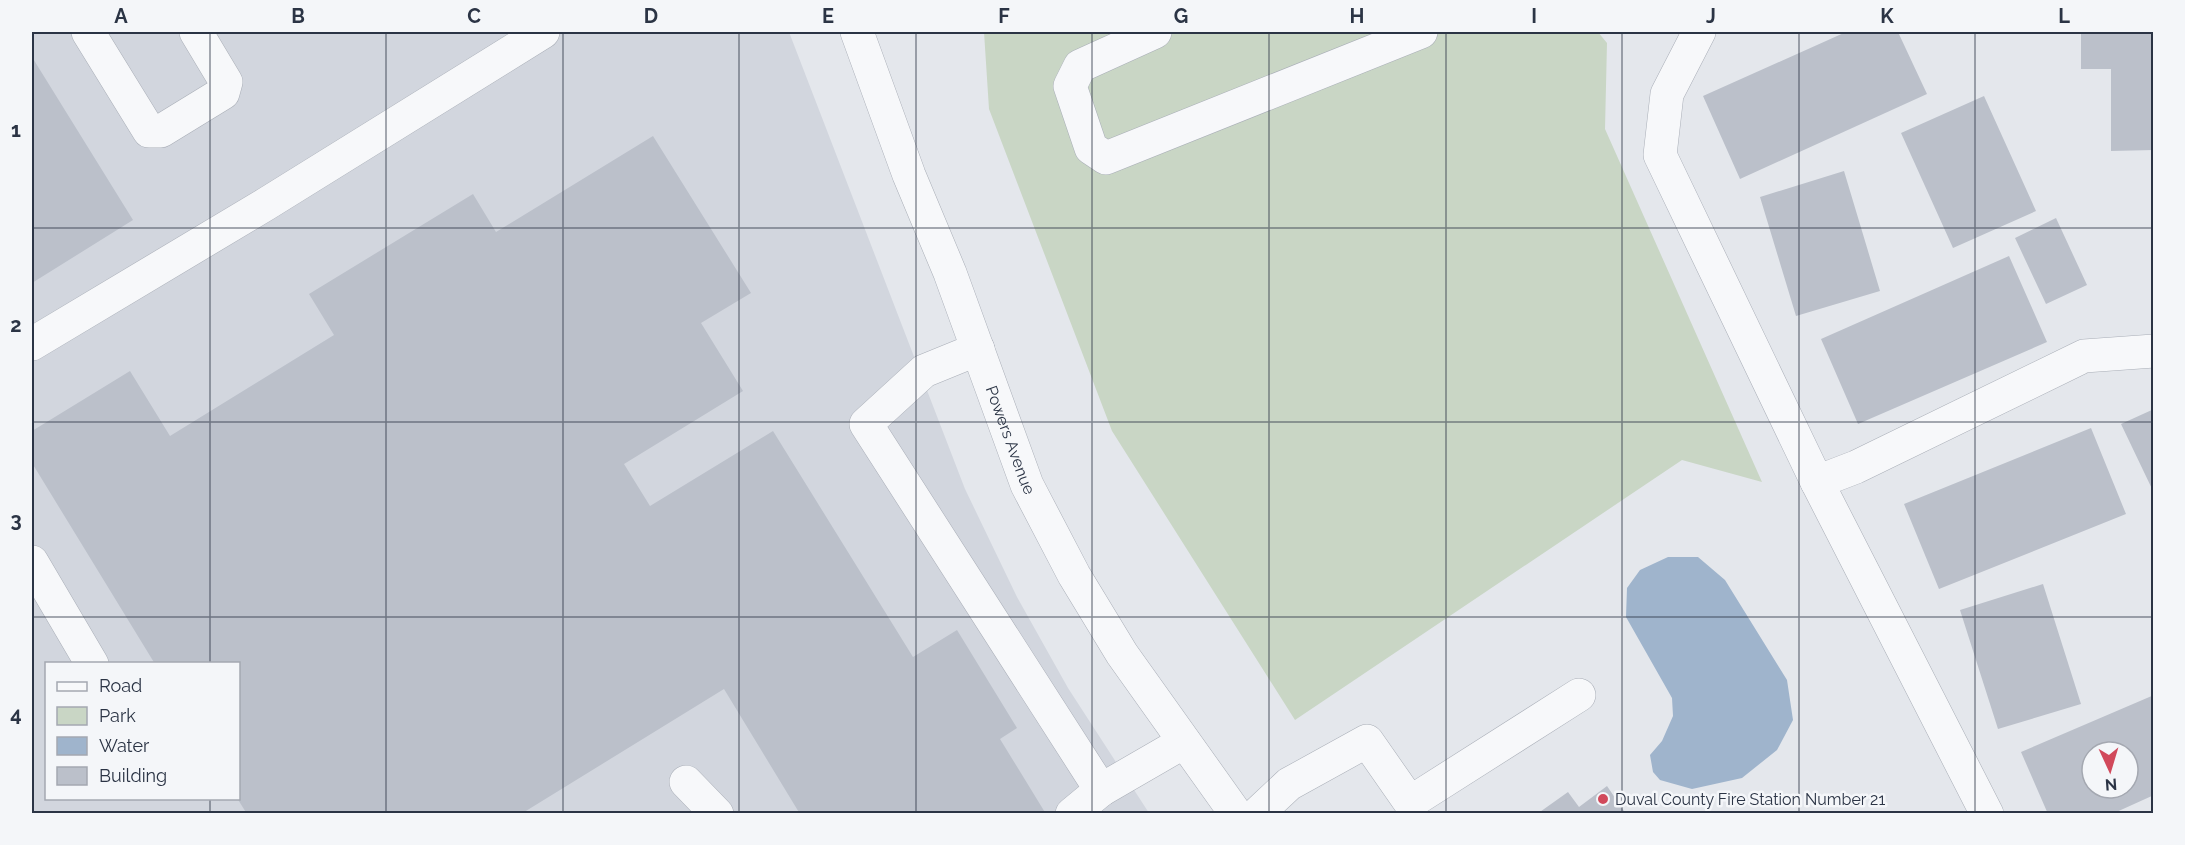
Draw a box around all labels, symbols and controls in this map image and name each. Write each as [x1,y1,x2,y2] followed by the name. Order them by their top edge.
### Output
[114,4,128,28] text: A
[291,4,305,28] text: B
[467,4,481,28] text: C
[644,4,658,28] text: D
[822,4,834,28] text: E
[998,4,1010,28] text: F
[1174,4,1188,28] text: G
[1350,4,1364,28] text: H
[1531,4,1537,28] text: I
[1706,4,1716,28] text: J
[1880,4,1894,28] text: K
[2058,4,2070,28] text: L
[11,118,21,142] text: 1
[10,313,22,337] text: 2
[982,383,1040,498] street label: Powers Avenue
[10,508,22,532] text: 3
[45,662,240,800] legend
[99,675,142,696] text: Road
[10,702,22,726] text: 4
[99,705,136,726] text: Park
[99,735,150,756] text: Water
[2080,740,2140,800] north arrow
[99,765,167,786] text: Building
[2104,775,2118,794] text: N
[1615,790,1885,809] place label: Duval County Fire Station Number 21
[1596,792,1610,806] marker: Duval County Fire Station Number 21

